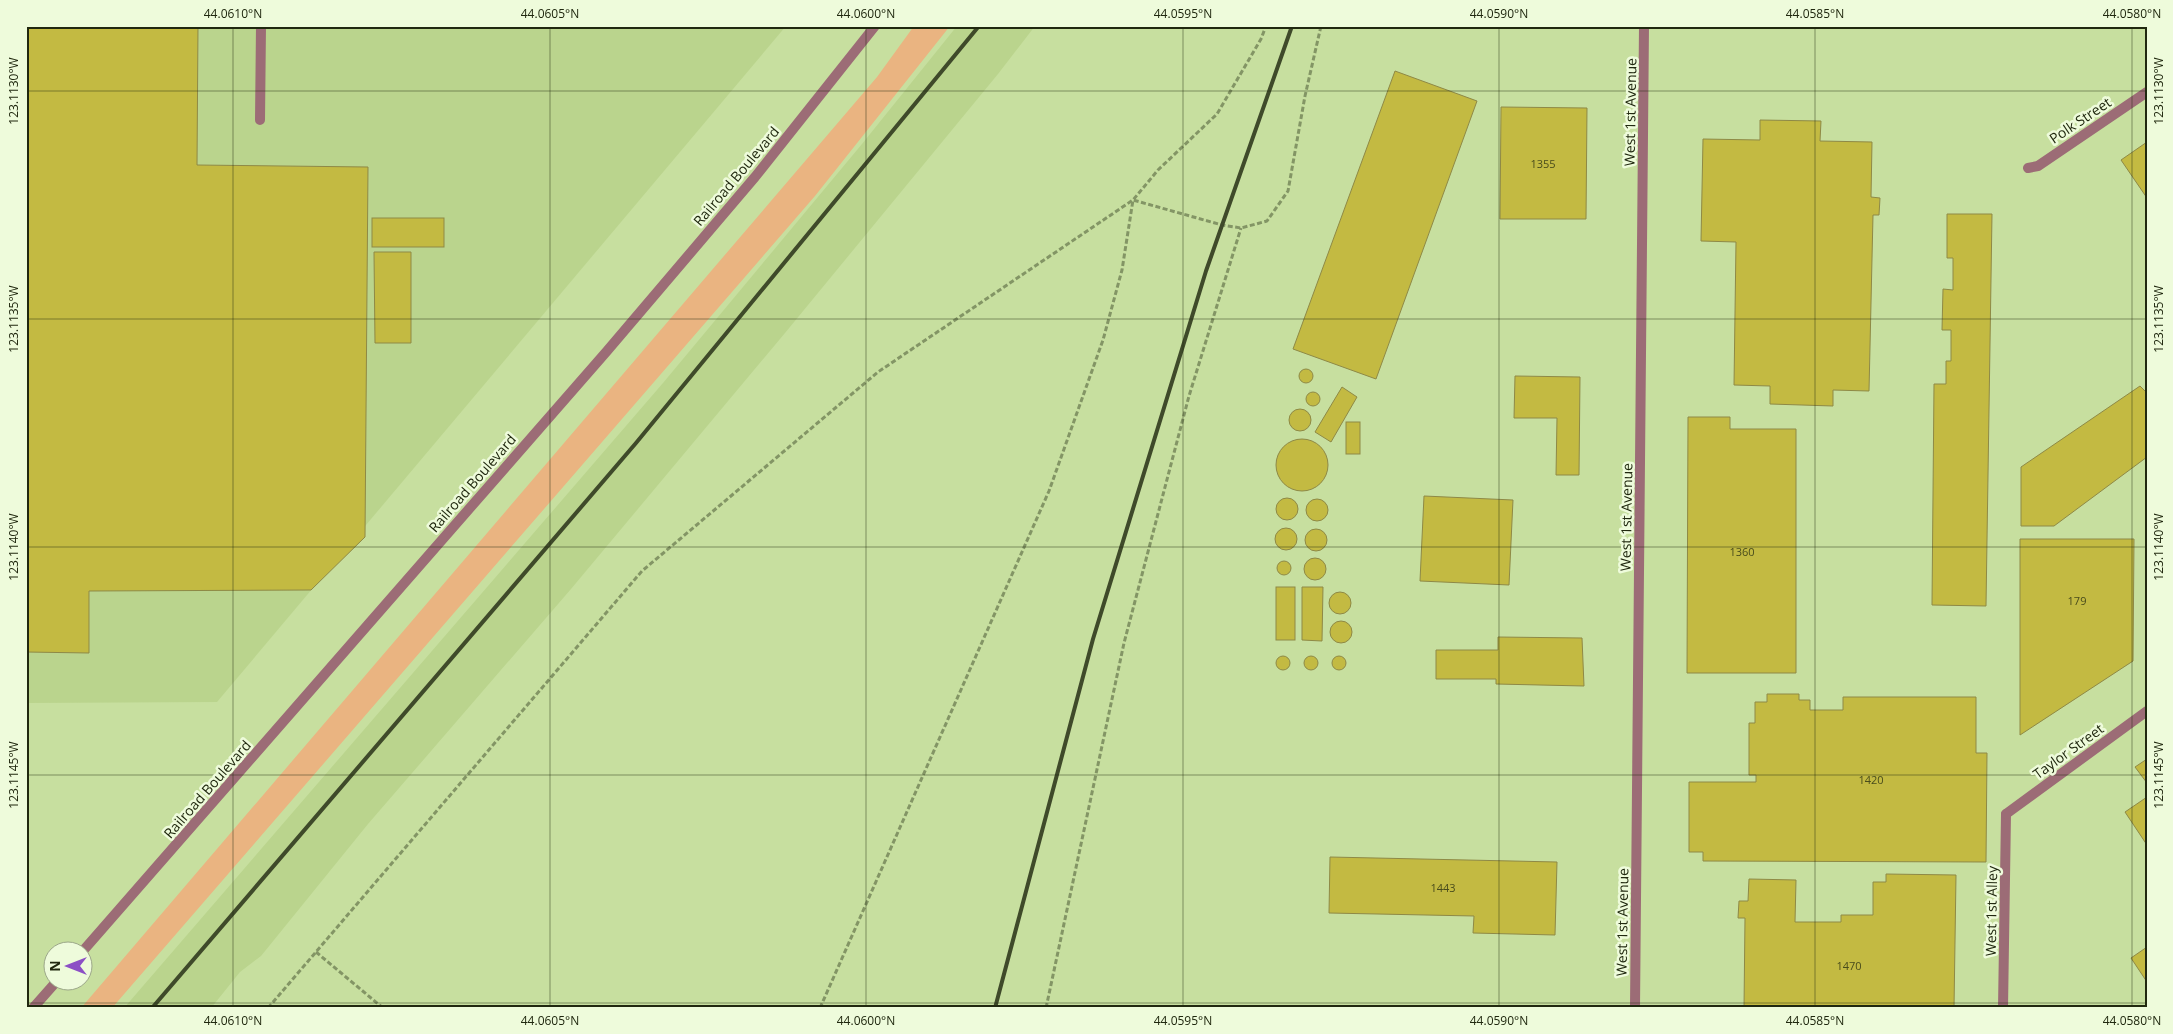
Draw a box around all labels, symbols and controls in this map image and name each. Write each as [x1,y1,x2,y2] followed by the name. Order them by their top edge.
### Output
[204,5,262,22] text: 44.0610°N
[521,5,579,22] text: 44.0605°N
[837,5,895,22] text: 44.0600°N
[1154,5,1212,22] text: 44.0595°N
[1470,5,1528,22] text: 44.0590°N
[1786,5,1844,22] text: 44.0585°N
[2103,5,2161,22] text: 44.0580°N
[5,57,22,125] text: 123.1130°W
[2150,57,2167,125] text: 123.1130°W
[1620,58,1640,166] street label: West 1st Avenue
[2045,92,2115,148] street label: Polk Street
[689,122,783,230] street label: Railroad Boulevard
[1530,156,1556,171] house number: 1355
[5,285,22,353] text: 123.1135°W
[2150,285,2167,353] text: 123.1135°W
[424,430,520,536] street label: Railroad Boulevard
[1616,463,1636,571] street label: West 1st Avenue
[5,513,22,581] text: 123.1140°W
[2150,513,2167,581] text: 123.1140°W
[1729,544,1755,559] house number: 1360
[2068,593,2086,608] house number: 179
[2029,719,2107,783] street label: Taylor Street
[159,736,255,842] street label: Railroad Boulevard
[5,741,22,809] text: 123.1145°W
[2150,741,2167,809] text: 123.1145°W
[1858,772,1884,787] house number: 1420
[1981,865,2001,956] street label: West 1st Alley
[1612,868,1632,976] street label: West 1st Avenue
[1430,880,1456,895] house number: 1443
[42,942,92,992] north arrow
[1836,958,1862,973] house number: 1470
[45,960,64,972] text: N
[204,1012,262,1029] text: 44.0610°N
[521,1012,579,1029] text: 44.0605°N
[837,1012,895,1029] text: 44.0600°N
[1154,1012,1212,1029] text: 44.0595°N
[1470,1012,1528,1029] text: 44.0590°N
[1786,1012,1844,1029] text: 44.0585°N
[2103,1012,2161,1029] text: 44.0580°N

